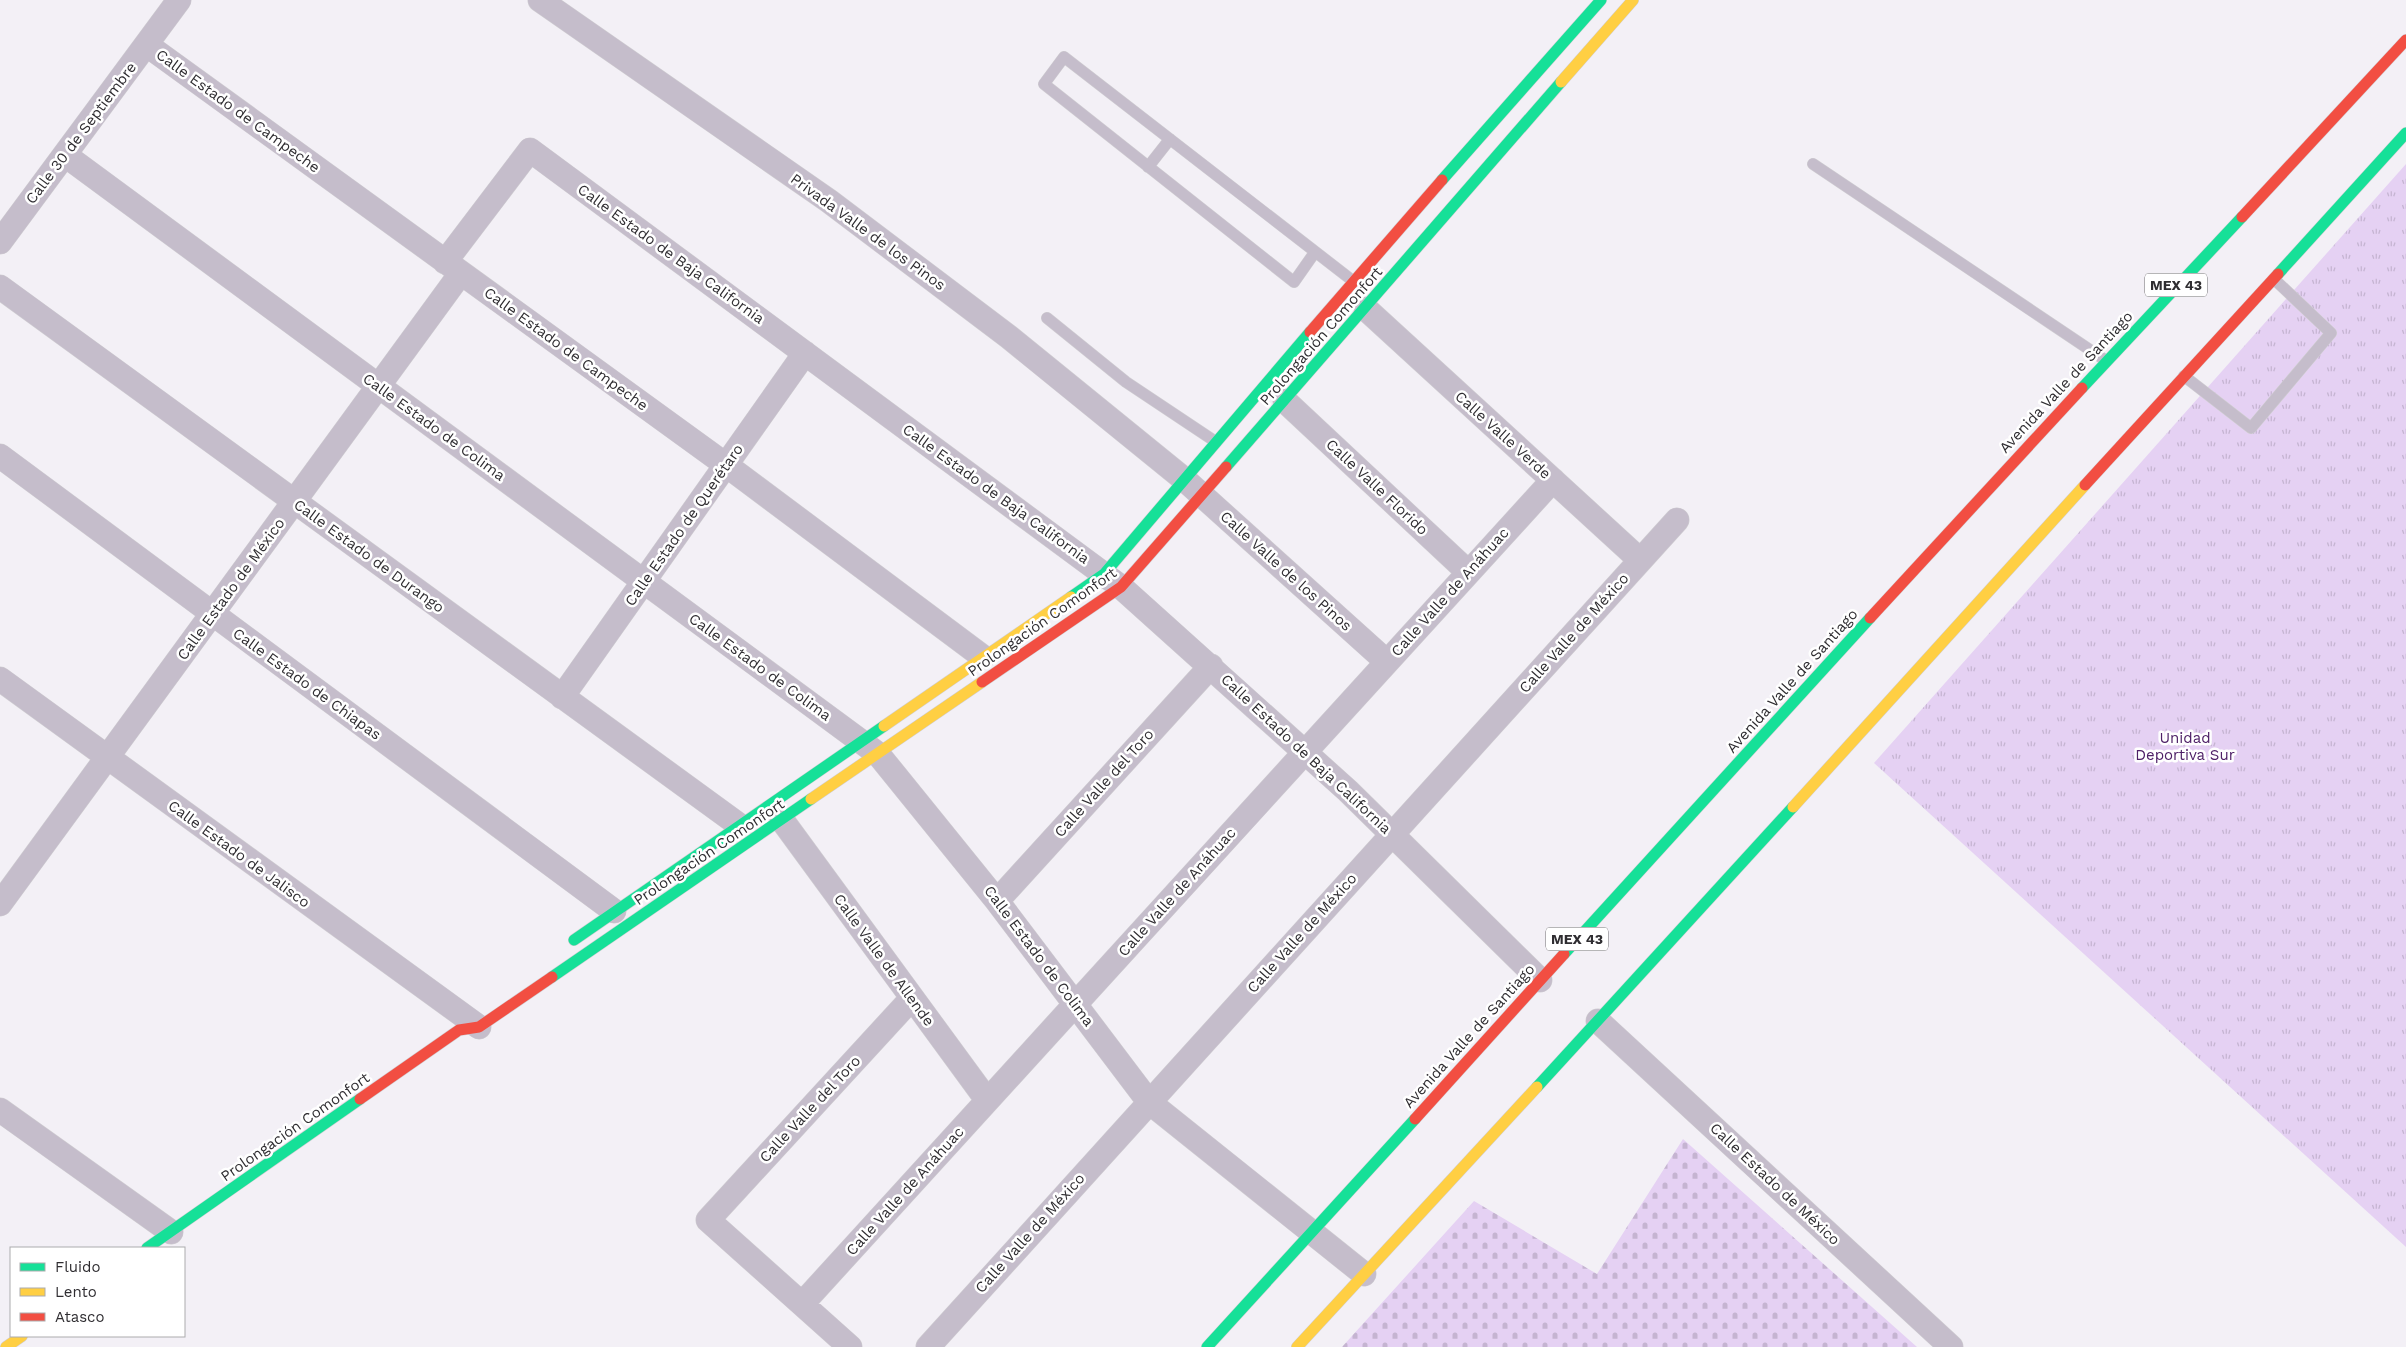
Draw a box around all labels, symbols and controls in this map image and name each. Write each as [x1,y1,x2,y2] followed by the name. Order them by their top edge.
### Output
[153,45,323,177] street label: Calle Estado de Campeche
[22,59,140,207] street label: Calle 30 de Septiembre
[787,170,949,294] street label: Privada Valle de los Pinos
[574,180,768,328] street label: Calle Estado de Baja California
[1256,263,1387,409] street label: Prolongación Comonfort
[2145,274,2207,296] road number: MEX 43
[481,283,651,415] street label: Calle Estado de Campeche
[1995,307,2137,457] street label: Avenida Valle de Santiago
[359,369,509,485] street label: Calle Estado de Colima
[1451,387,1555,483] street label: Calle Valle Verde
[899,420,1093,568] street label: Calle Estado de Baja California
[1322,435,1432,539] street label: Calle Valle Florido
[621,440,747,610] street label: Calle Estado de Querétaro
[290,495,448,617] street label: Calle Estado de Durango
[1217,507,1355,635] street label: Calle Valle de los Pinos
[173,514,289,664] street label: Calle Estado de México
[1387,524,1513,660] street label: Calle Valle de Anáhuac
[964,563,1120,680] street label: Prolongación Comonfort
[1515,569,1633,697] street label: Calle Valle de México
[1723,605,1861,757] street label: Avenida Valle de Santiago
[685,609,835,725] street label: Calle Estado de Colima
[229,624,385,744] street label: Calle Estado de Chiapas
[1217,670,1395,838] street label: Calle Estado de Baja California
[1051,725,1157,841] street label: Calle Valle del Toro
[2135,729,2235,764] park label: Unidad Deportiva Sur
[630,794,788,909] street label: Prolongación Comonfort
[165,796,313,912] street label: Calle Estado de Jalisco
[1114,824,1240,960] street label: Calle Valle de Anáhuac
[1243,869,1361,997] street label: Calle Valle de México
[980,882,1098,1030] street label: Calle Estado de Colima
[830,890,938,1030] street label: Calle Valle de Allende
[1546,928,1608,951] road number: MEX 43
[1400,960,1538,1112] street label: Avenida Valle de Santiago
[756,1052,864,1166] street label: Calle Valle del Toro
[217,1068,373,1185] street label: Prolongación Comonfort
[1706,1119,1844,1249] street label: Calle Estado de México
[842,1123,968,1259] street label: Calle Valle de Anáhuac
[971,1169,1089,1297] street label: Calle Valle de México
[10,1247,185,1337] legend
[55,1258,100,1276] text: Fluido
[55,1283,97,1301] text: Lento
[55,1308,104,1326] text: Atasco

